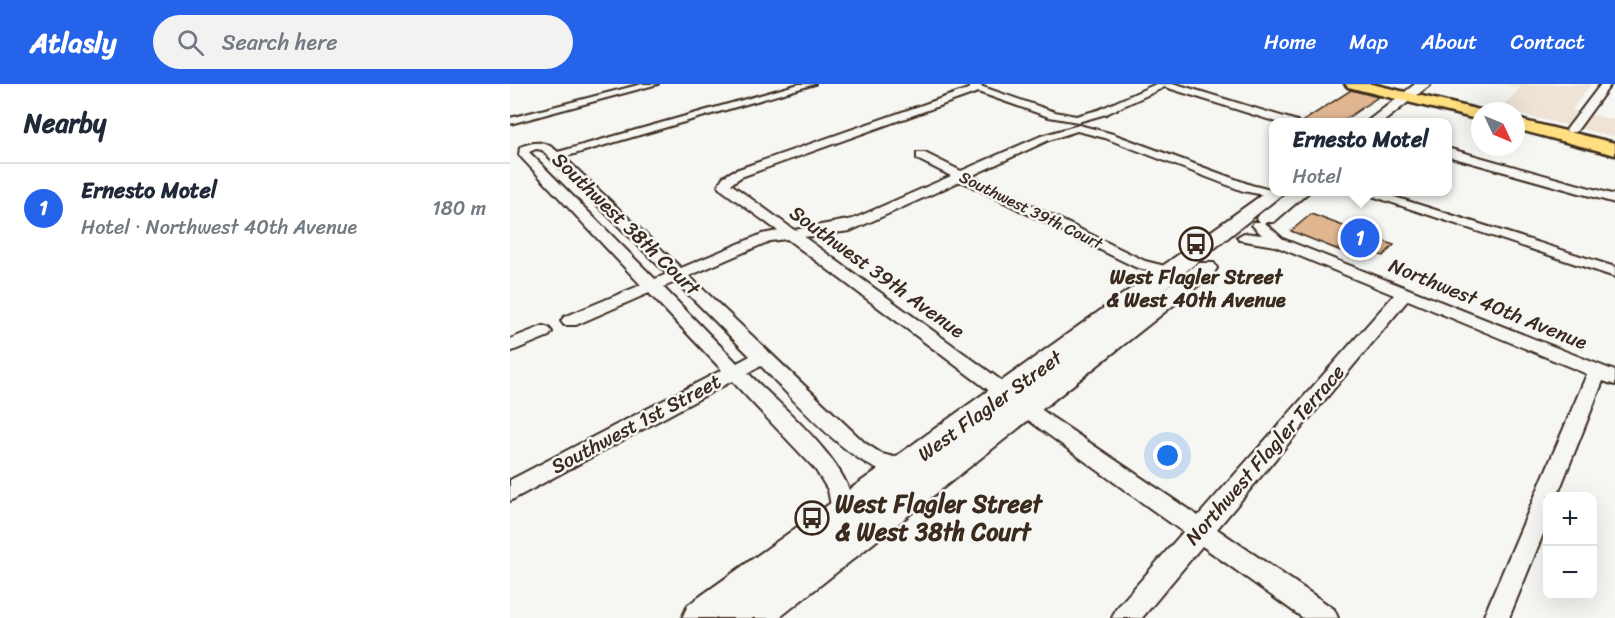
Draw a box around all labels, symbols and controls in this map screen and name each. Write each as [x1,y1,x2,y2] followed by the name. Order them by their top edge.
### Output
[153,15,573,69] search box
[30,18,117,67] text: Atlasly
[222,23,338,62] text: Search here
[1264,23,1316,61] text: Home
[1349,23,1388,61] text: Map
[1421,23,1478,61] text: About
[1511,23,1585,61] text: Contact
[174,26,207,59] icon: search
[24,100,106,146] text: Nearby
[1471,102,1525,156] north arrow
[1269,118,1452,196] popup
[1293,120,1428,159] text: Ernesto Motel
[543,143,709,305] street label: Southwest 38th Court
[1293,159,1342,194] text: Hotel
[954,163,1108,258] street label: Southwest 39th Court
[81,171,217,210] text: Ernesto Motel
[39,191,48,226] text: 1
[432,191,486,226] text: 180 m
[782,196,973,348] street label: Southwest 39th Avenue
[81,210,357,245] text: Hotel · Northwest 40th Avenue
[1340,216,1380,260] pin: 1
[1178,226,1214,262] bus stop icon: West Flagler Street & West 40th Avenue
[1383,248,1593,360] street label: Northwest 40th Avenue
[1106,260,1286,318] place label: West Flagler Street & West 40th Avenue
[910,341,1071,471] street label: West Flagler Street
[1176,357,1354,553] street label: Northwest Flagler Terrace
[544,364,728,484] street label: Southwest 1st Street
[1153,441,1182,470] your location
[835,483,1043,553] place label: West Flagler Street & West 38th Court
[1543,492,1597,600] map controls
[1543,492,1597,546] button: +
[794,500,830,536] bus stop icon: West Flagler Street & West 38th Court
[1543,546,1597,600] button: −

